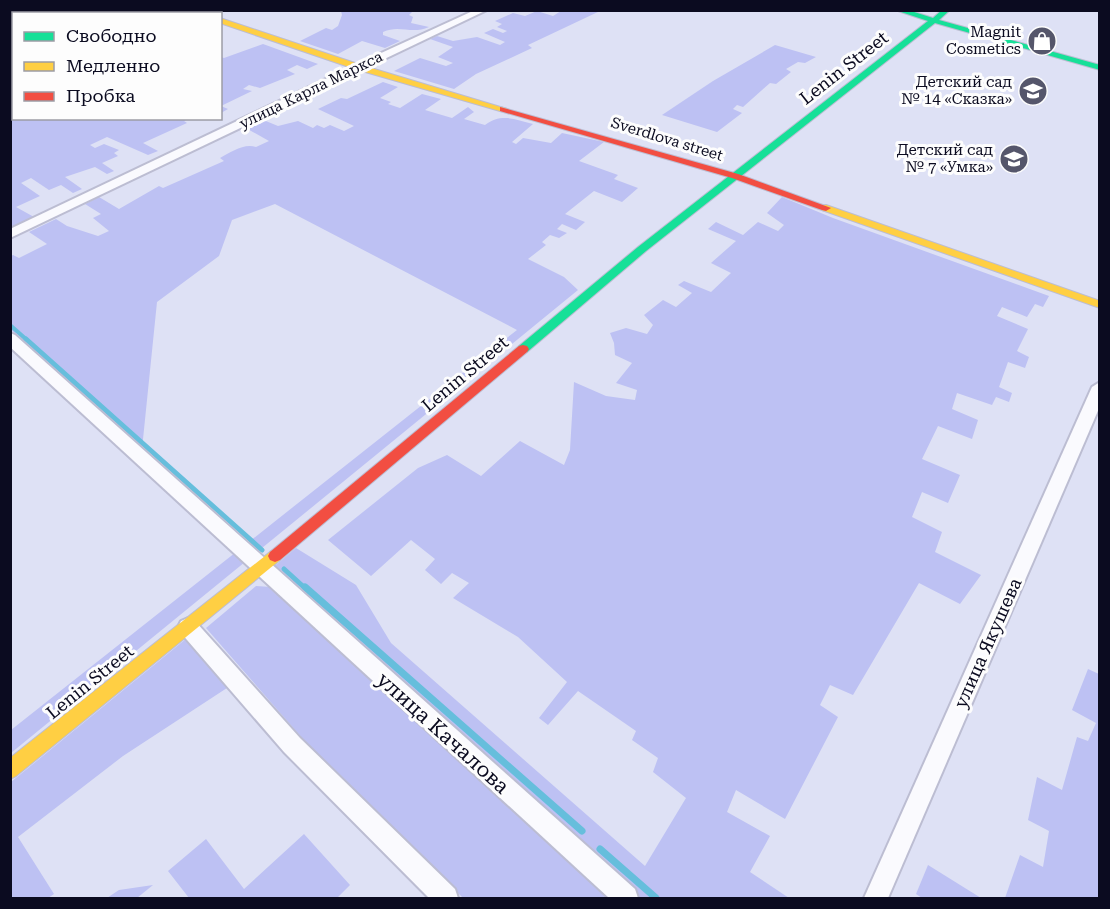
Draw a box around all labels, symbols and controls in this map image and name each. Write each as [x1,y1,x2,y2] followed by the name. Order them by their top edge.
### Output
[12,12,222,120] legend
[946,23,1021,58] place label: Magnit Cosmetics
[66,25,156,46] text: Свободно
[1026,25,1058,57] shop icon: Magnit Cosmetics
[795,26,892,109] street label: Lenin Street
[236,47,386,133] street label: улица Карла Маркса
[66,55,160,76] text: Медленно
[901,73,1013,108] place label: Детский сад № 14 «Сказка»
[1017,75,1049,107] school or university icon: Детский сад № 14 «Сказка»
[66,85,135,106] text: Пробка
[609,113,726,165] street label: Sverdlova street
[897,141,994,176] place label: Детский сад № 7 «Умка»
[998,143,1030,175] school or university icon: Детский сад № 7 «Умка»
[417,331,512,416] street label: Lenin Street
[949,574,1026,711] street label: улица Якушева
[42,640,138,723] street label: Lenin Street
[372,667,514,799] street label: улица Качалова

